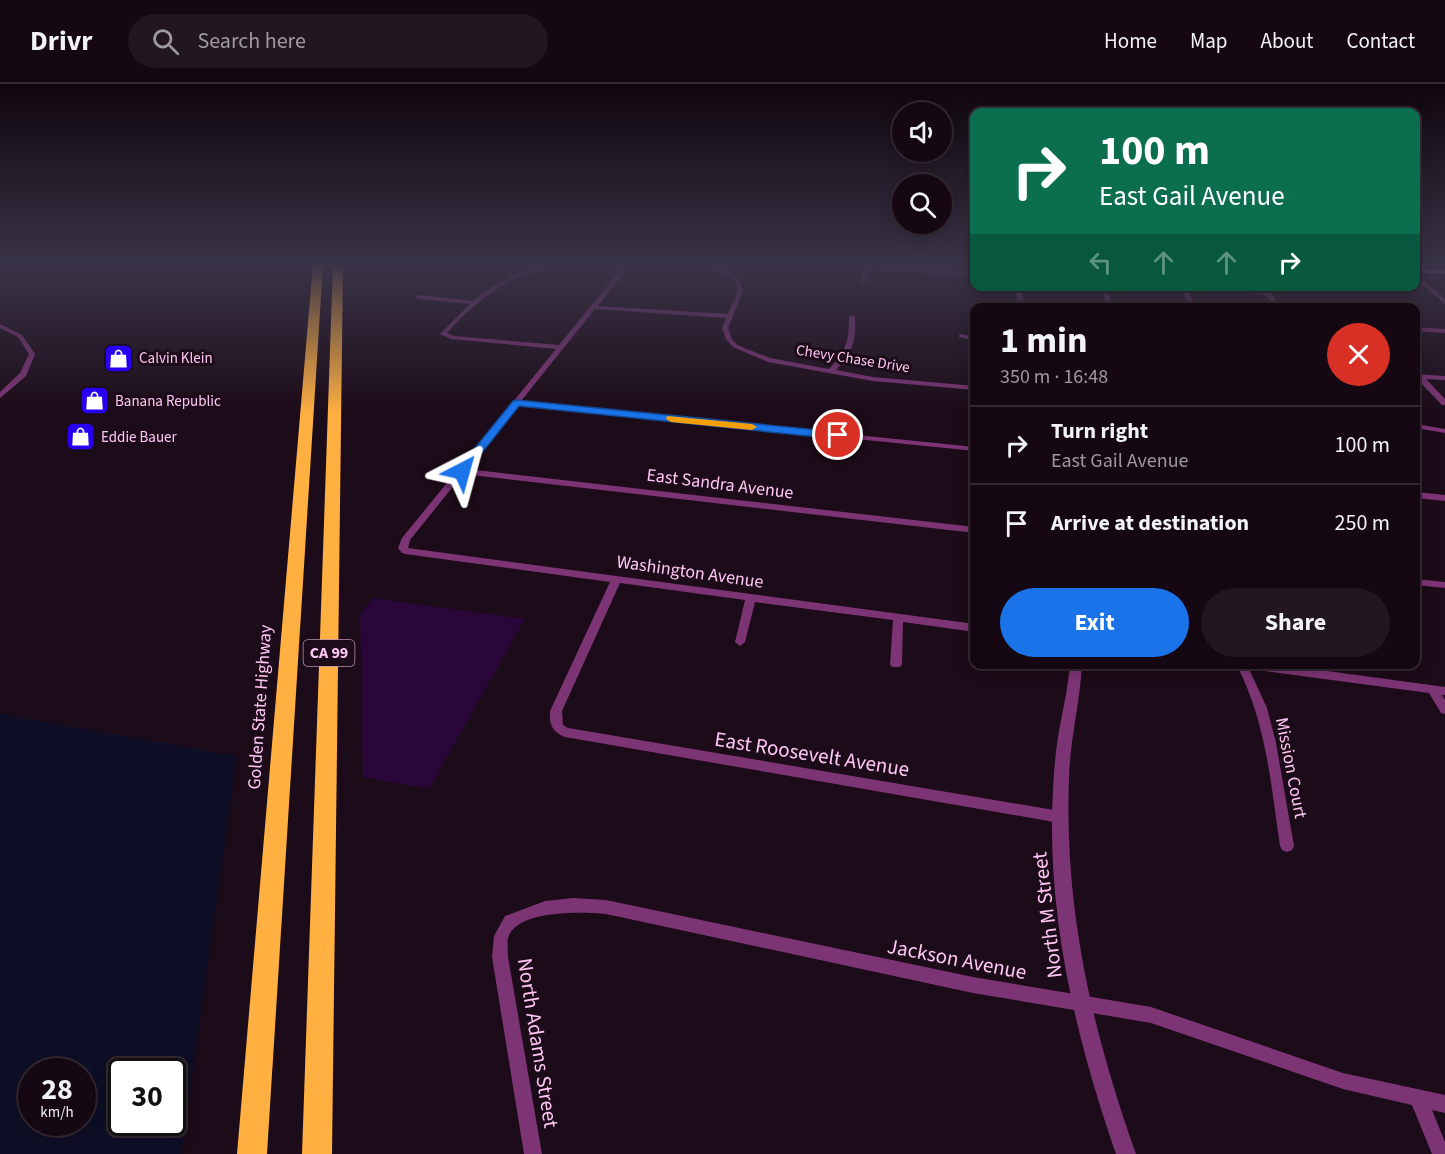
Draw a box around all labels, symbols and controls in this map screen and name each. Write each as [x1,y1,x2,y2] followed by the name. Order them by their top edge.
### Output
[128,14,548,68] search box
[30,21,92,61] text: Drivr
[149,25,182,58] icon: search
[197,25,306,57] text: Search here
[1104,26,1157,56] text: Home
[1190,26,1228,56] text: Map
[1261,26,1313,56] text: About
[1346,26,1415,56] text: Contact
[892,102,952,234] map controls
[892,102,952,162] button: sound
[1099,121,1210,181] text: 100 m
[1000,132,1078,210] icon: right
[892,174,952,234] button: search
[1099,177,1285,216] text: East Gail Avenue
[1084,246,1117,279] icon: left
[1147,246,1180,279] icon: ahead
[1210,246,1243,279] icon: ahead
[1273,246,1306,279] icon: right
[1000,315,1088,366] text: 1 min
[1327,323,1390,386] button: close
[795,340,911,378] street label: Chevy Chase Drive
[102,342,134,374] shop icon: Calvin Klein
[139,348,213,369] place label: Calvin Klein
[1000,363,1108,391] text: 350 m · 16:48
[78,385,110,417] shop icon: Banana Republic
[115,391,221,412] place label: Banana Republic
[812,409,863,460] pin
[1051,415,1148,447] text: Turn right
[821,418,854,451] icon: arrive
[64,421,96,453] shop icon: Eddie Bauer
[101,427,178,448] place label: Eddie Bauer
[1000,429,1033,462] icon: right
[1335,429,1390,461] text: 100 m
[430,439,494,503] position arrow
[1051,447,1188,475] text: East Gail Avenue
[645,463,795,505] street label: East Sandra Avenue
[1000,507,1033,540] icon: arrive
[1051,507,1249,539] text: Arrive at destination
[1335,507,1390,539] text: 250 m
[615,549,765,595] street label: Washington Avenue
[1000,588,1189,657] button: Exit
[1201,588,1390,657] button: Share
[242,623,278,790] street label: Golden State Highway
[304,640,354,666] road number: CA 99
[1269,715,1313,821] street label: Mission Court
[713,724,911,784] street label: East Roosevelt Avenue
[1024,850,1070,980] street label: North M Street
[885,931,1029,987] street label: Jackson Avenue
[510,956,566,1130] street label: North Adams Street
[108,1058,186,1136] speed limit sign: 30
[41,1068,73,1111] text: 28
[40,1102,74,1123] text: km/h

